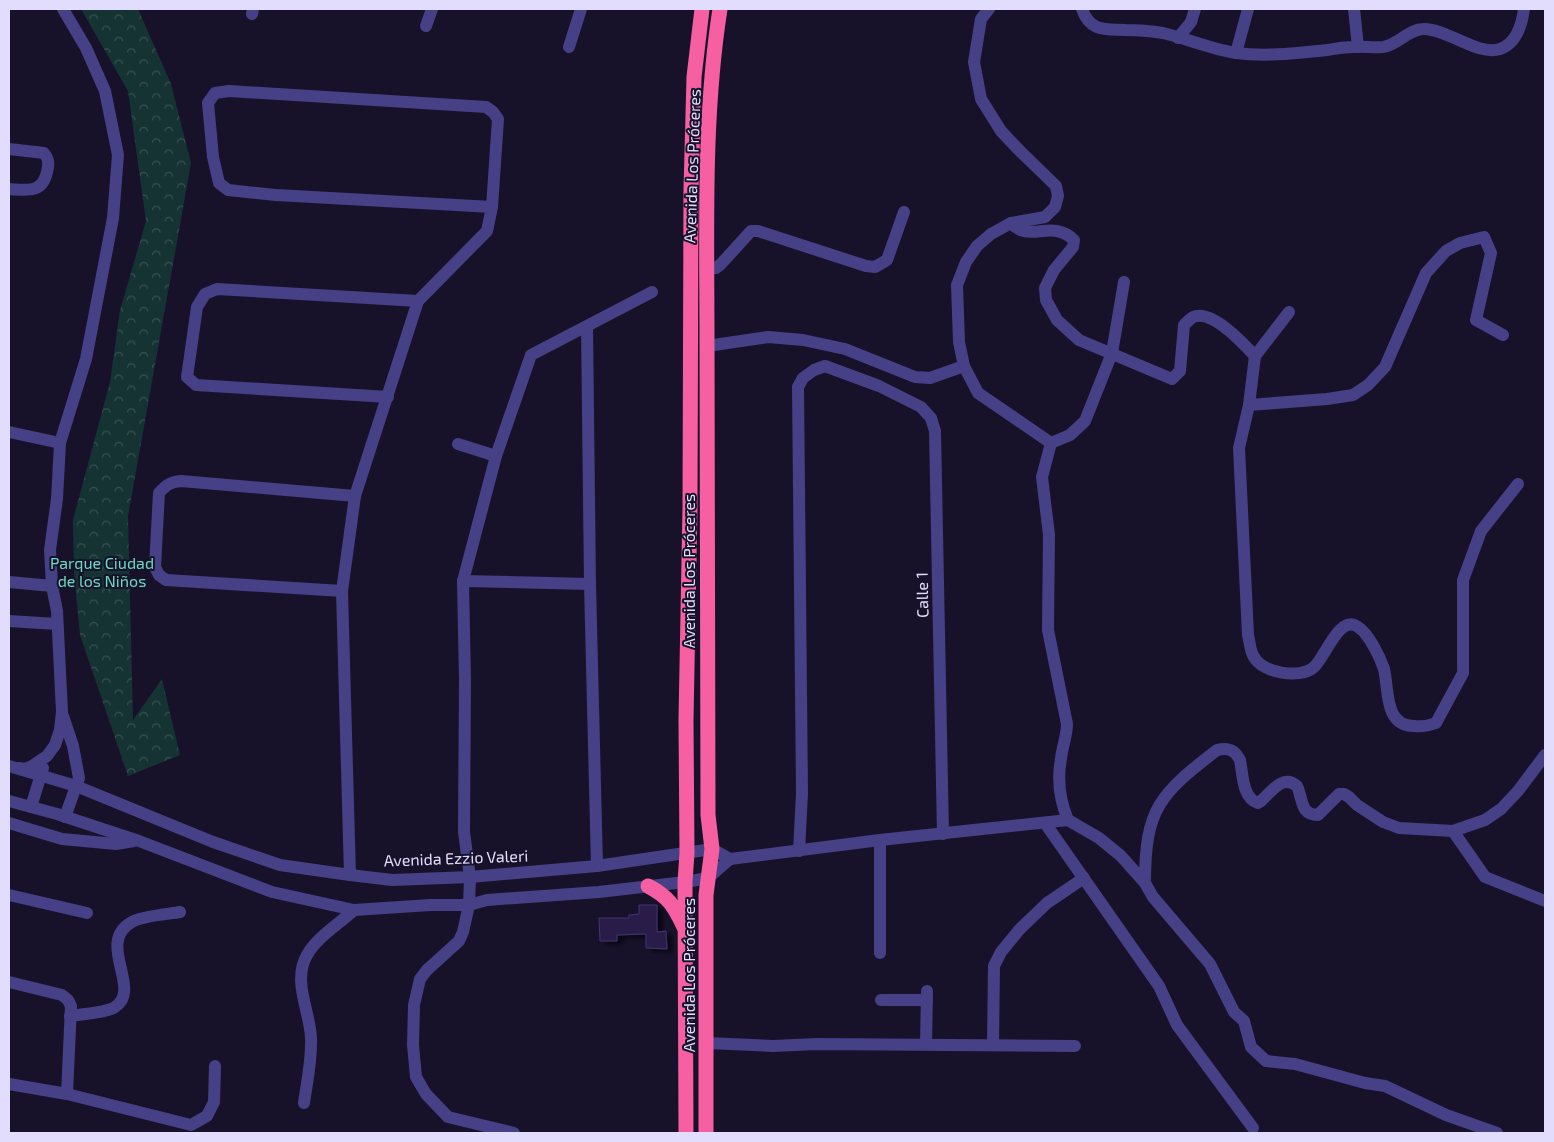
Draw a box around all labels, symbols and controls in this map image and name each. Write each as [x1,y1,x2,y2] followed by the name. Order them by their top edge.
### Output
[679,89,704,243] street label: Avenida Los Próceres
[679,494,698,648] street label: Avenida Los Próceres
[50,553,154,590] park label: Parque Ciudad de los Niños
[912,572,931,618] street label: Calle 1
[383,845,529,870] street label: Avenida Ezzio Valeri
[679,898,698,1052] street label: Avenida Los Próceres

